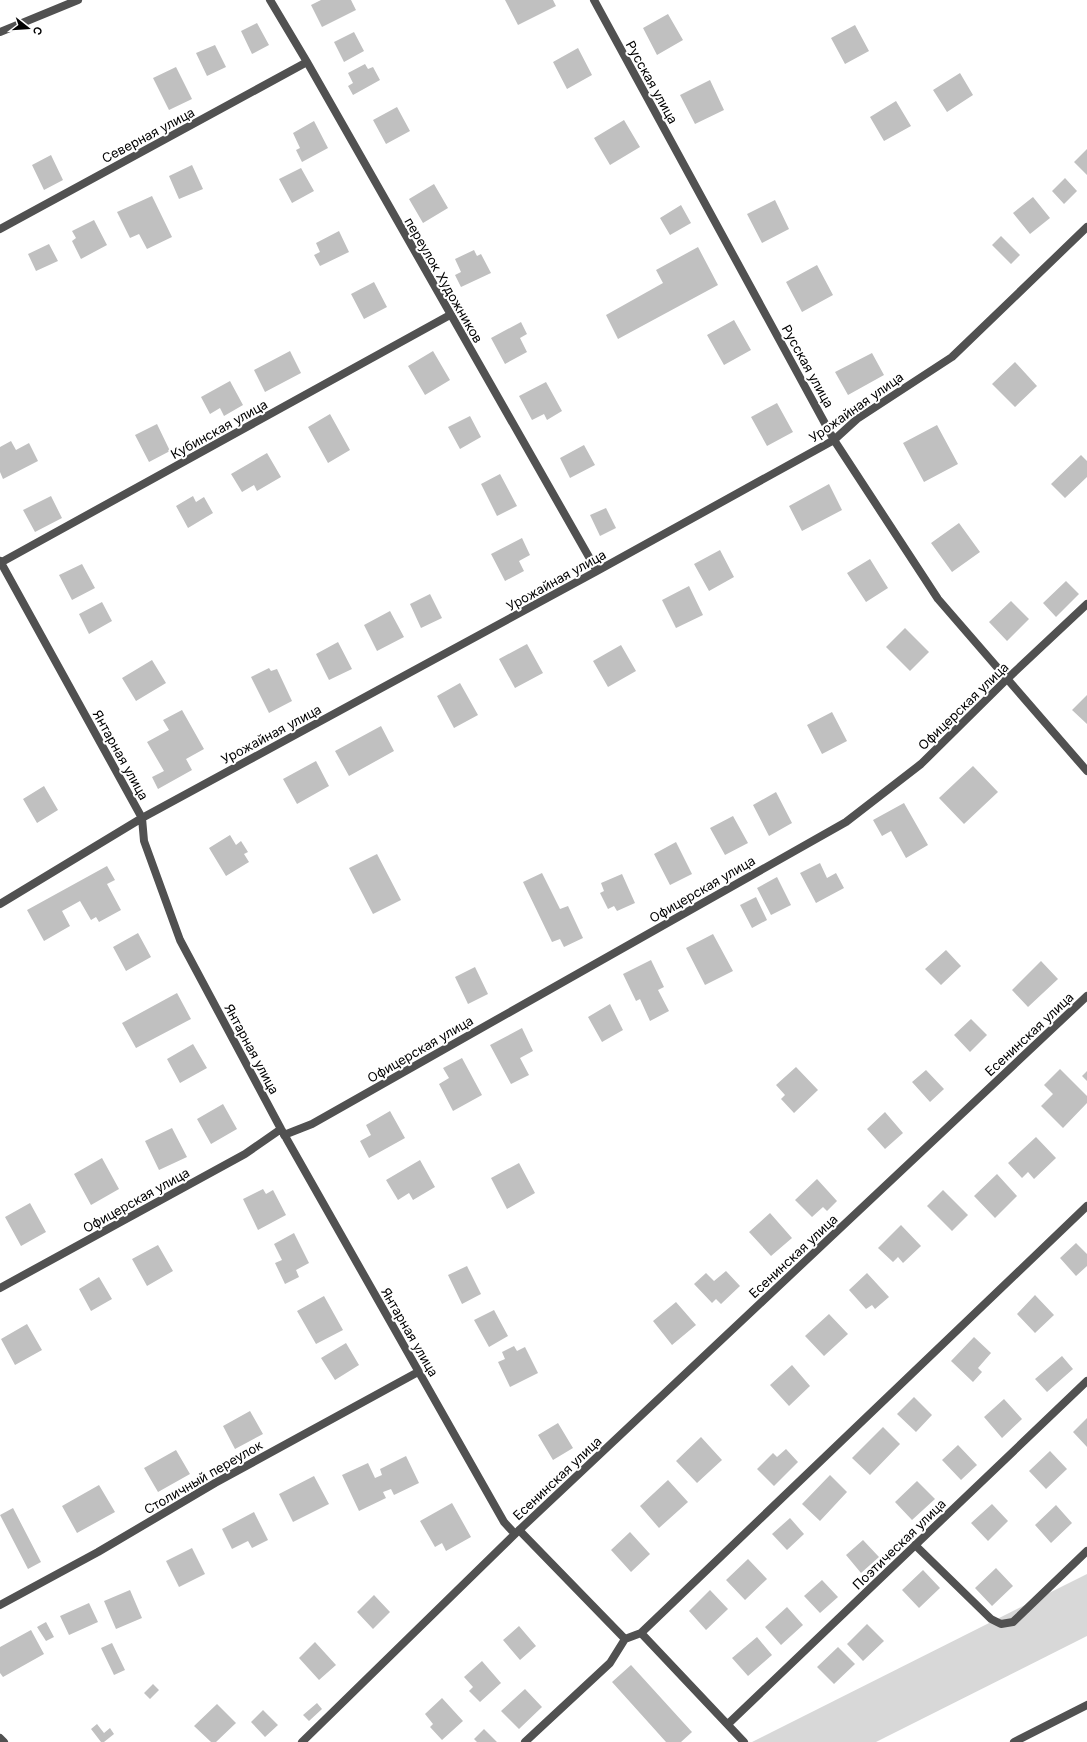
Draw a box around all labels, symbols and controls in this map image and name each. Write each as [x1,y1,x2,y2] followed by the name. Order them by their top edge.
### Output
[8,8,48,48] north arrow
[30,25,45,37] text: С
[623,38,681,126] street label: Русская улица
[99,104,197,166] street label: Северная улица
[402,214,486,346] street label: переулок Художников
[779,322,837,410] street label: Русская улица
[806,368,906,446] street label: Урожайная улица
[168,396,270,462] street label: Кубинская улица
[503,546,609,614] street label: Урожайная улица
[914,659,1012,753] street label: Офицерская улица
[218,701,324,767] street label: Урожайная улица
[90,707,152,803] street label: Янтарная улица
[646,852,758,926] street label: Офицерская улица
[981,989,1077,1079] street label: Есенинская улица
[221,1001,283,1097] street label: Янтарная улица
[364,1012,476,1086] street label: Офицерская улица
[80,1164,192,1236] street label: Офицерская улица
[745,1211,841,1301] street label: Есенинская улица
[378,1285,442,1379] street label: Янтарная улица
[509,1433,605,1523] street label: Есенинская улица
[141,1437,265,1517] street label: Столичный переулок
[849,1495,949,1593] street label: Поэтическая улица

